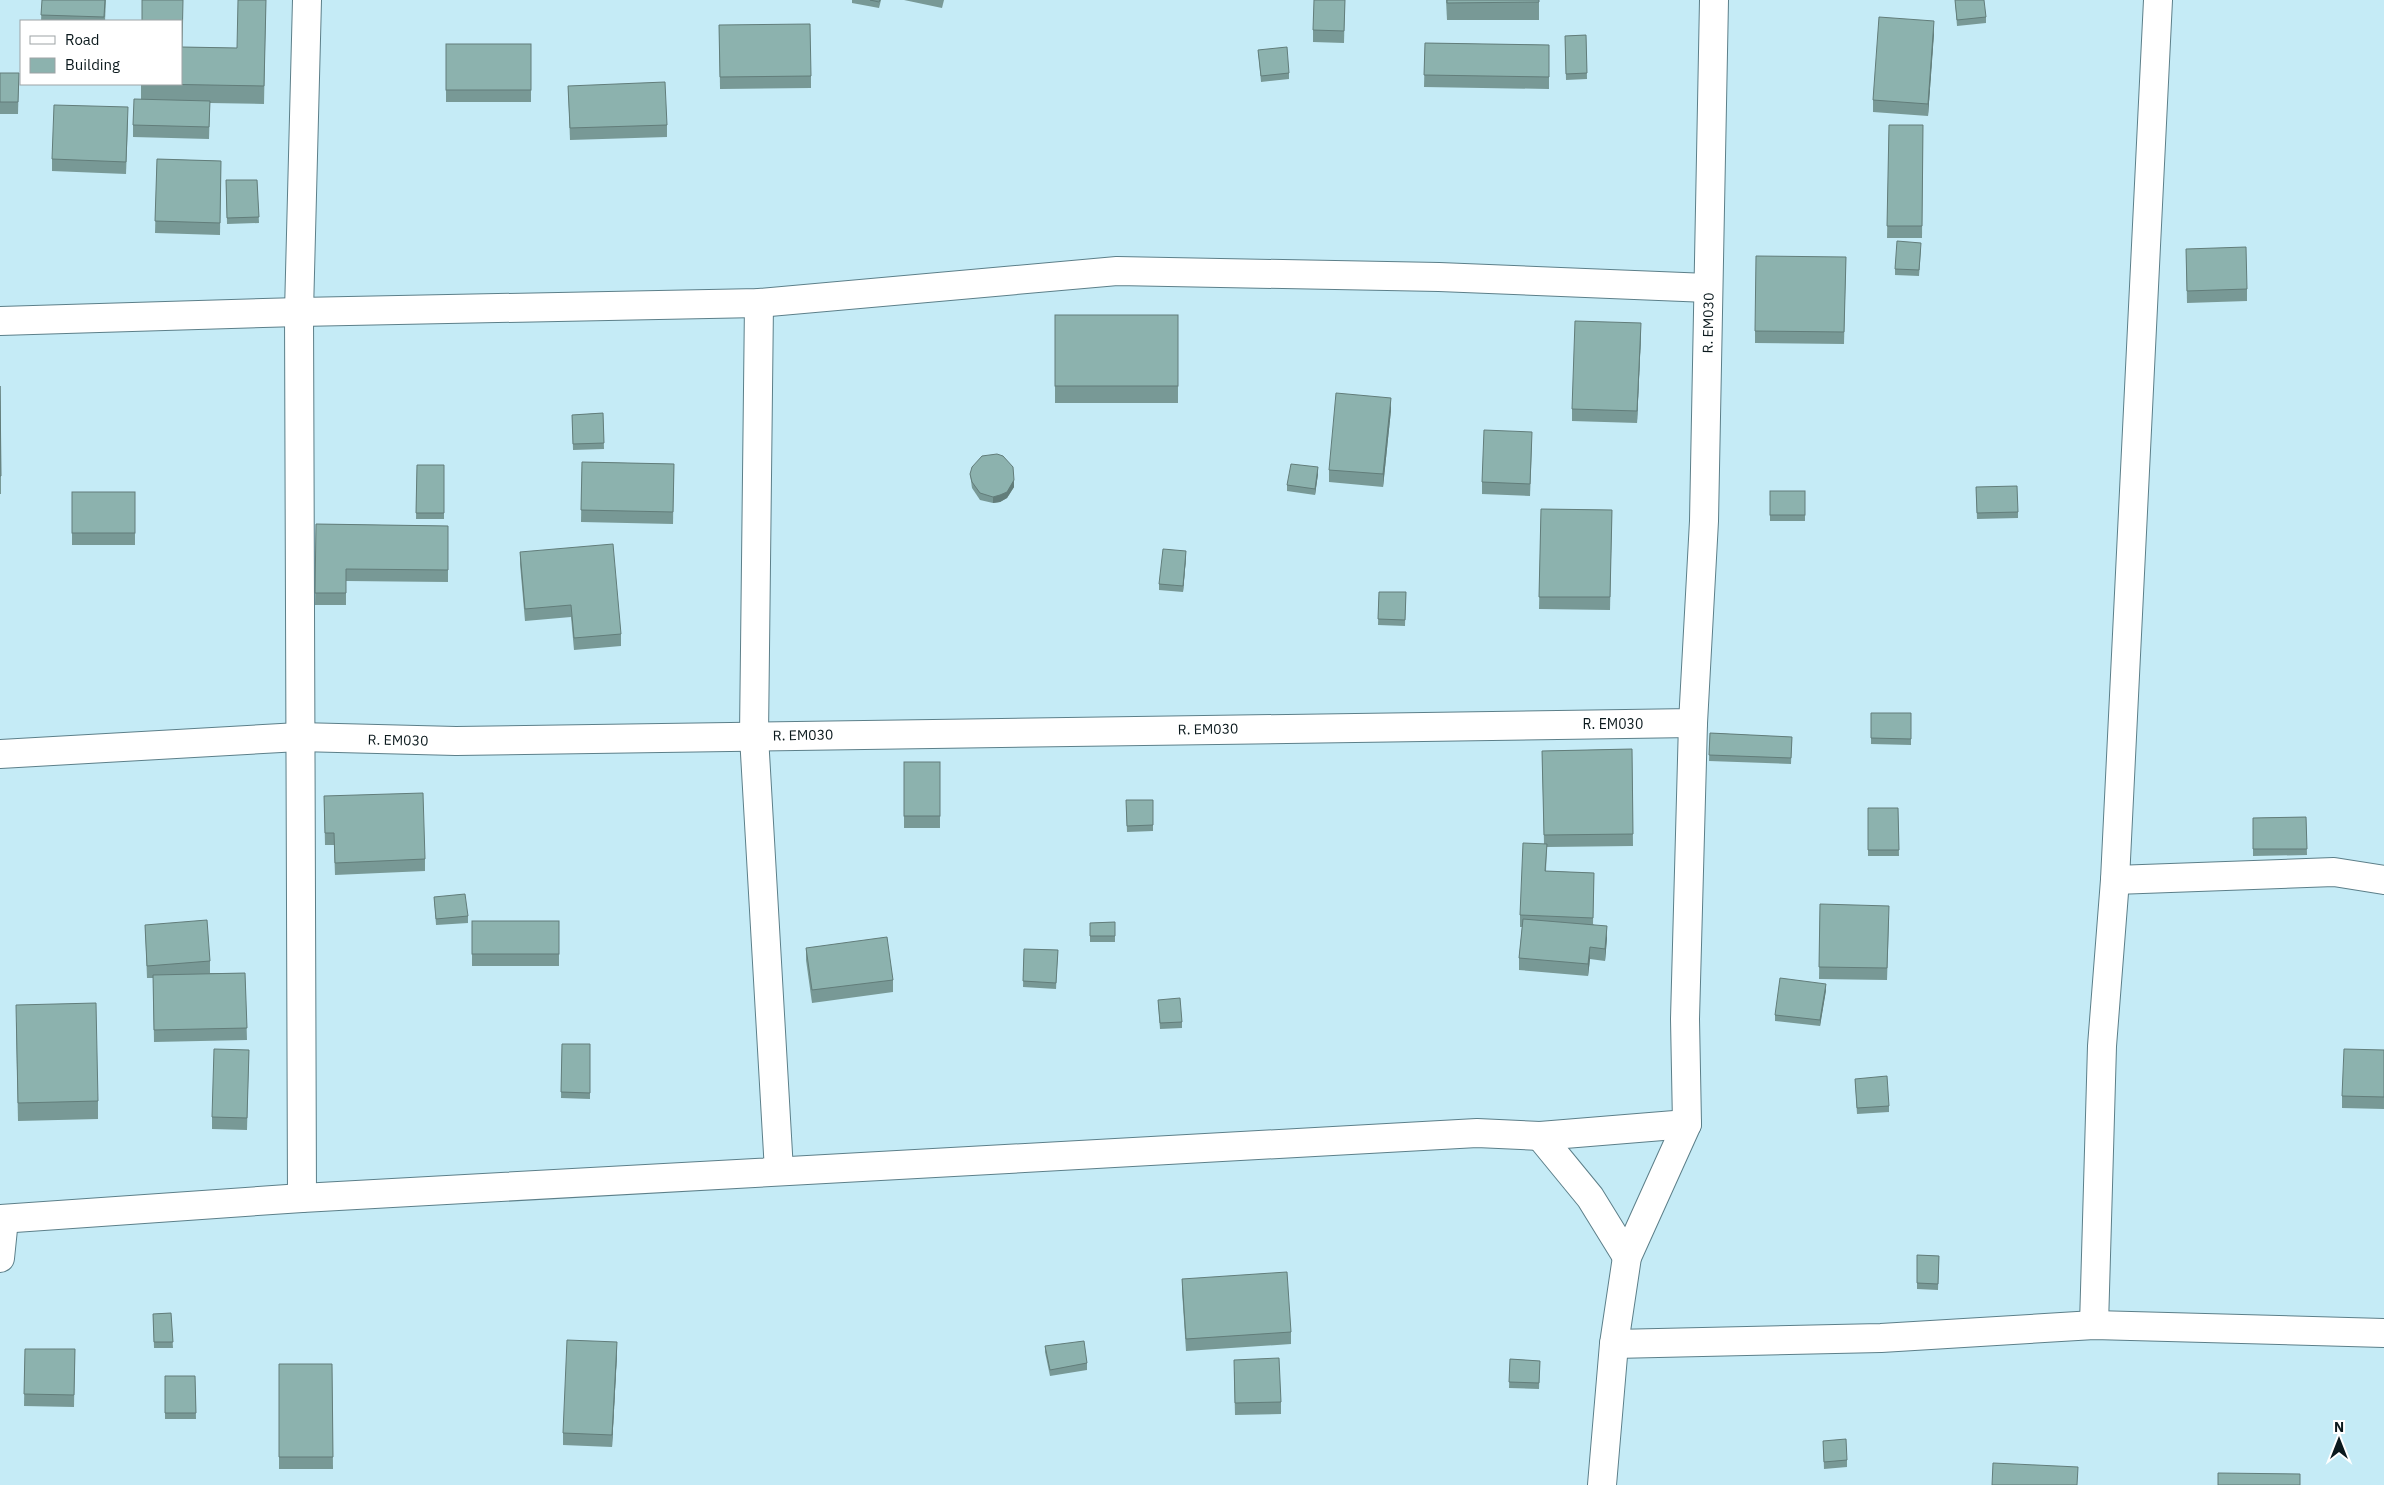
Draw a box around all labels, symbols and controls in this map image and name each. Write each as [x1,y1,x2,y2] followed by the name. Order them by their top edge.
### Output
[20,20,182,85] legend
[65,30,100,49] text: Road
[65,55,120,74] text: Building
[1698,292,1718,354] street label: R. EM030
[1583,715,1643,733] street label: R. EM030
[1177,719,1239,739] street label: R. EM030
[772,725,834,745] street label: R. EM030
[367,730,429,750] street label: R. EM030
[2314,1415,2364,1465] north arrow
[2334,1418,2344,1436] text: N

